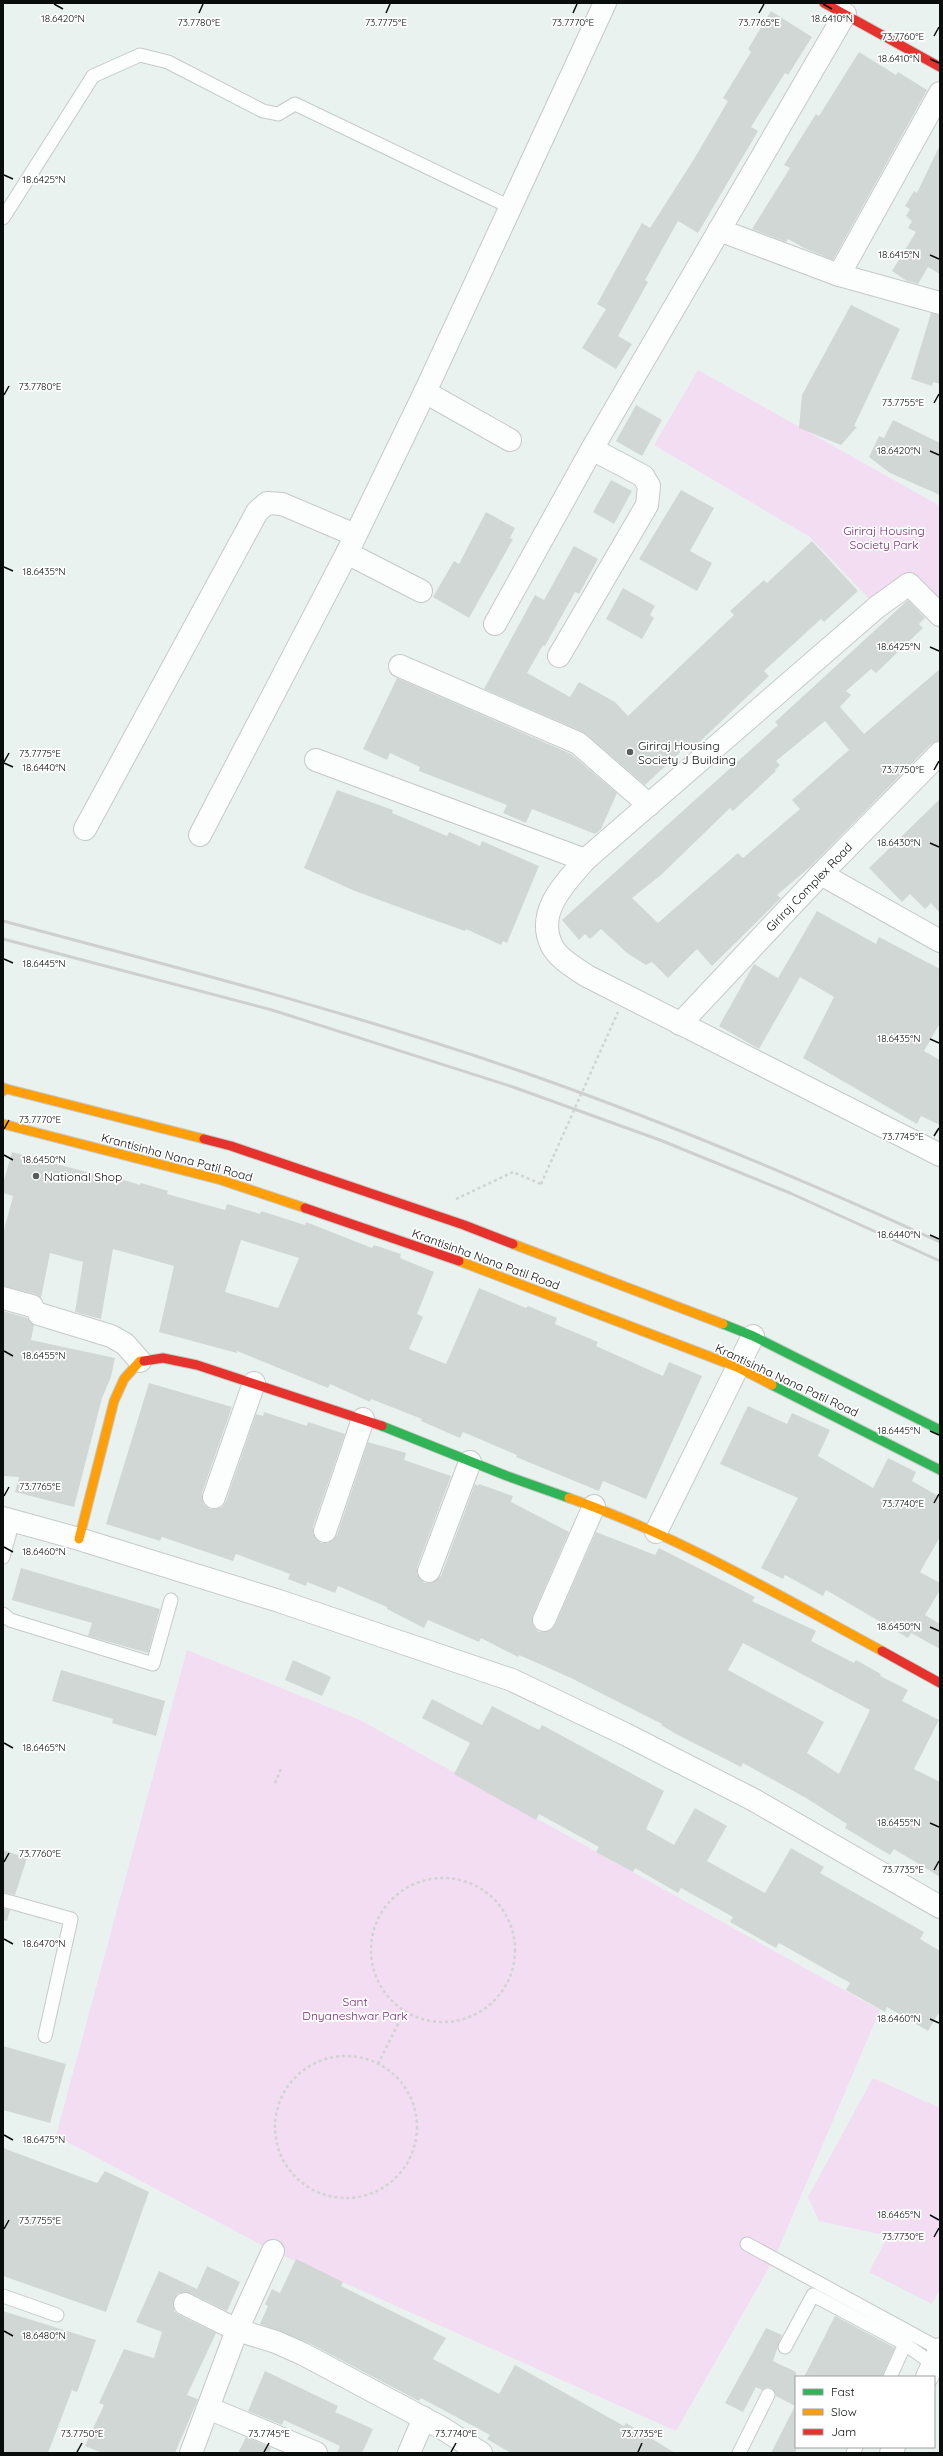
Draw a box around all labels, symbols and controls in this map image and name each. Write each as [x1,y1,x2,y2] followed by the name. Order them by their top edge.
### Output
[41,12,85,25] text: 18.6420°N
[811,12,853,25] text: 18.6410°N
[178,16,221,29] text: 73.7780°E
[365,16,407,29] text: 73.7775°E
[552,16,595,29] text: 73.7770°E
[738,16,780,29] text: 73.7765°E
[882,30,925,43] text: 73.7760°E
[878,52,920,65] text: 18.6410°N
[22,173,66,186] text: 18.6425°N
[878,248,920,261] text: 18.6415°N
[19,380,62,393] text: 73.7780°E
[882,396,924,409] text: 73.7755°E
[877,444,921,457] text: 18.6420°N
[843,523,925,552] park label: Giriraj Housing Society Park
[23,565,66,578] text: 18.6435°N
[877,640,921,653] text: 18.6425°N
[638,738,736,767] place label: Giriraj Housing Society J Building
[19,747,61,760] text: 73.7775°E
[625,747,635,757] marker: Giriraj Housing Society J Building
[22,761,66,774] text: 18.6440°N
[882,763,925,776] text: 73.7750°E
[877,836,921,849] text: 18.6430°N
[763,839,855,935] street label: Giriraj Complex Road
[22,957,66,970] text: 18.6445°N
[878,1032,921,1045] text: 18.6435°N
[19,1113,62,1126] text: 73.7770°E
[100,1130,254,1184] street label: Krantisinha Nana Patil Road
[882,1130,924,1143] text: 73.7745°E
[22,1153,66,1166] text: 18.6450°N
[44,1169,122,1184] place label: National Shop
[31,1171,41,1181] marker: National Shop
[410,1225,562,1293] street label: Krantisinha Nana Patil Road
[877,1228,921,1241] text: 18.6440°N
[713,1340,861,1420] street label: Krantisinha Nana Patil Road
[22,1349,66,1362] text: 18.6455°N
[877,1424,921,1437] text: 18.6445°N
[19,1480,61,1493] text: 73.7765°E
[882,1497,924,1510] text: 73.7740°E
[22,1545,66,1558] text: 18.6460°N
[877,1620,921,1633] text: 18.6450°N
[22,1741,66,1754] text: 18.6465°N
[877,1816,921,1829] text: 18.6455°N
[19,1847,62,1860] text: 73.7760°E
[882,1863,924,1876] text: 73.7735°E
[22,1937,66,1950] text: 18.6470°N
[302,1994,408,2023] park label: Sant Dnyaneshwar Park
[877,2012,921,2025] text: 18.6460°N
[23,2133,65,2146] text: 18.6475°N
[877,2208,921,2221] text: 18.6465°N
[19,2214,61,2227] text: 73.7755°E
[882,2230,925,2243] text: 73.7730°E
[22,2329,66,2342] text: 18.6480°N
[795,2376,935,2448] legend
[831,2384,855,2399] text: Fast
[831,2404,857,2419] text: Slow
[831,2424,856,2439] text: Jam
[61,2427,104,2440] text: 73.7750°E
[248,2427,290,2440] text: 73.7745°E
[435,2427,477,2440] text: 73.7740°E
[621,2427,663,2440] text: 73.7735°E

